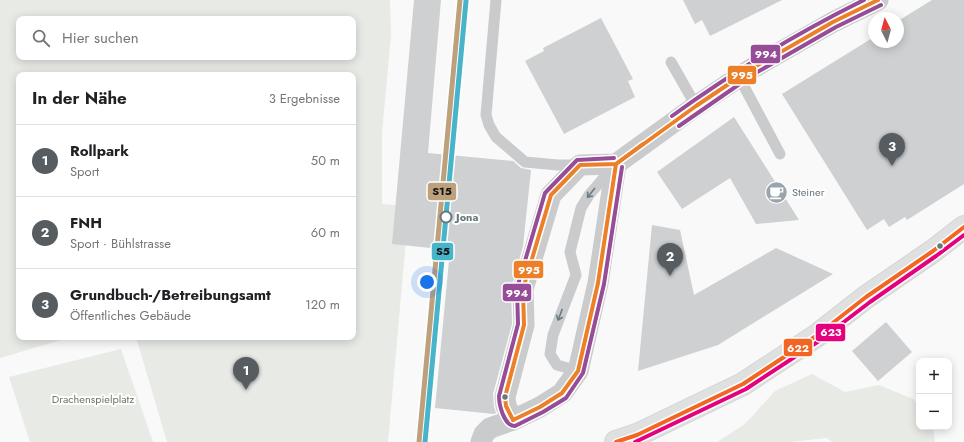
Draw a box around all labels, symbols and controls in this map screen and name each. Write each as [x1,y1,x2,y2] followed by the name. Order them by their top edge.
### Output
[868,12,904,48] north arrow
[16,16,356,60] search box
[30,27,52,49] icon: search
[62,27,139,49] text: Hier suchen
[750,44,781,64] line badge: 994
[755,46,778,62] text: 994
[727,65,757,85] line badge: 995
[731,67,753,83] text: 995
[32,86,127,110] text: In der Nähe
[269,89,340,108] text: 3 Ergebnisse
[879,133,905,166] pin: 3
[70,140,129,162] text: Rollpark
[42,151,48,170] text: 1
[311,151,340,170] text: 50 m
[70,162,99,181] text: Sport
[764,179,790,205] cafe icon: Steiner
[427,182,457,201] line badge: S15
[432,183,452,199] text: S15
[792,184,825,200] place label: Steiner
[586,188,595,199] one-way arrow
[454,209,478,225] place label: Jona
[439,210,453,224] marker: Jona
[70,212,102,234] text: FNH
[41,223,49,242] text: 2
[311,223,340,242] text: 60 m
[70,234,171,253] text: Sport · Bühlstrasse
[935,241,945,251] unlabelled marker
[431,242,454,261] line badge: S5
[436,243,450,259] text: S5
[657,243,683,276] pin: 2
[513,260,544,279] line badge: 995
[518,262,540,278] text: 995
[417,272,437,292] your location
[502,283,532,302] line badge: 994
[70,284,271,306] text: Grundbuch-/Betreibungsamt
[506,285,529,301] text: 994
[41,295,49,314] text: 3
[305,295,340,314] text: 120 m
[70,306,191,325] text: Öffentliches Gebäude
[556,309,564,321] one-way arrow
[815,323,846,342] line badge: 623
[820,324,842,340] text: 623
[783,338,813,357] line badge: 622
[787,340,809,356] text: 622
[233,357,259,390] pin: 1
[916,358,952,430] map controls
[916,358,952,394] button: +
[52,391,134,407] park label: Drachenspielplatz
[500,392,510,402] unlabelled marker
[916,394,952,430] button: −

